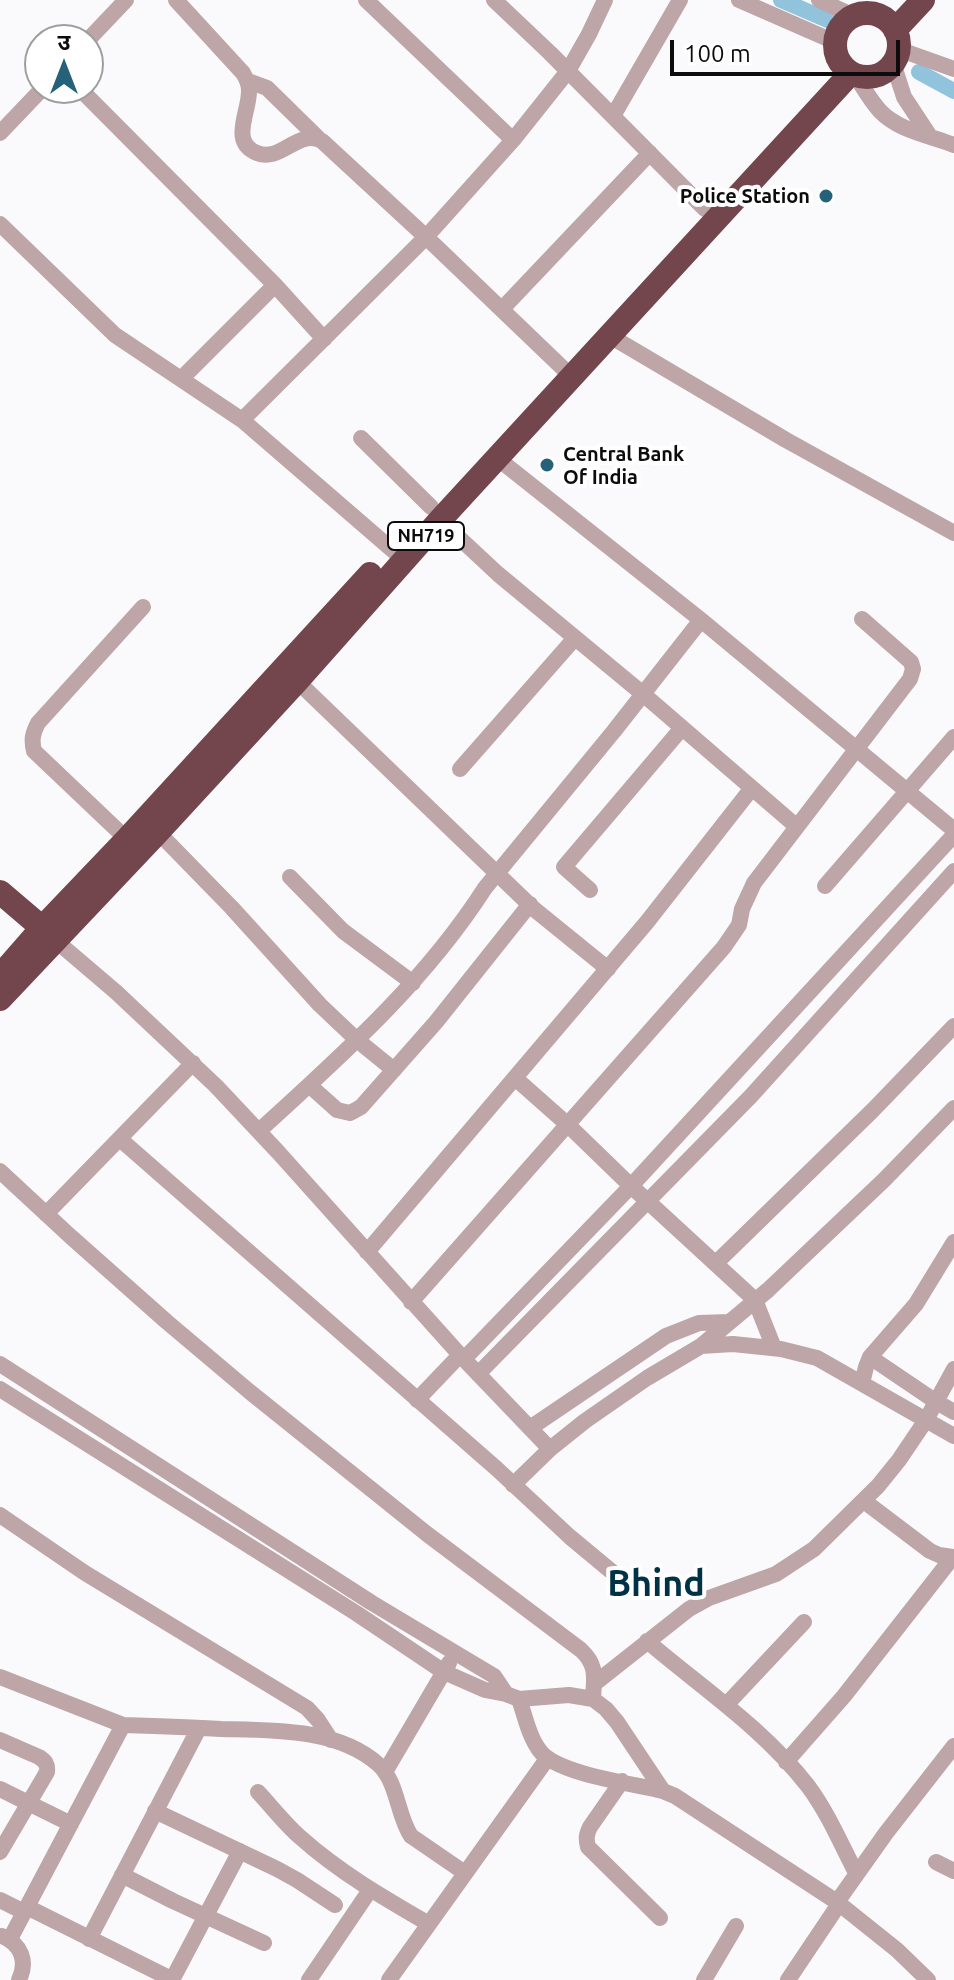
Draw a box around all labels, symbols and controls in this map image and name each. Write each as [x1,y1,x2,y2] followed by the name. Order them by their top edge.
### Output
[24,24,104,104] north arrow
[674,24,904,74] scale bar
[58,29,70,54] text: उ
[684,40,751,67] text: 100 m
[680,184,810,208] place label: Police Station
[817,187,835,205] marker: Police Station
[563,442,684,489] place label: Central Bank Of India
[538,456,556,474] marker: Central Bank Of India
[388,522,464,550] road number: NH719
[607,1562,705,1606] district label: Bhind

